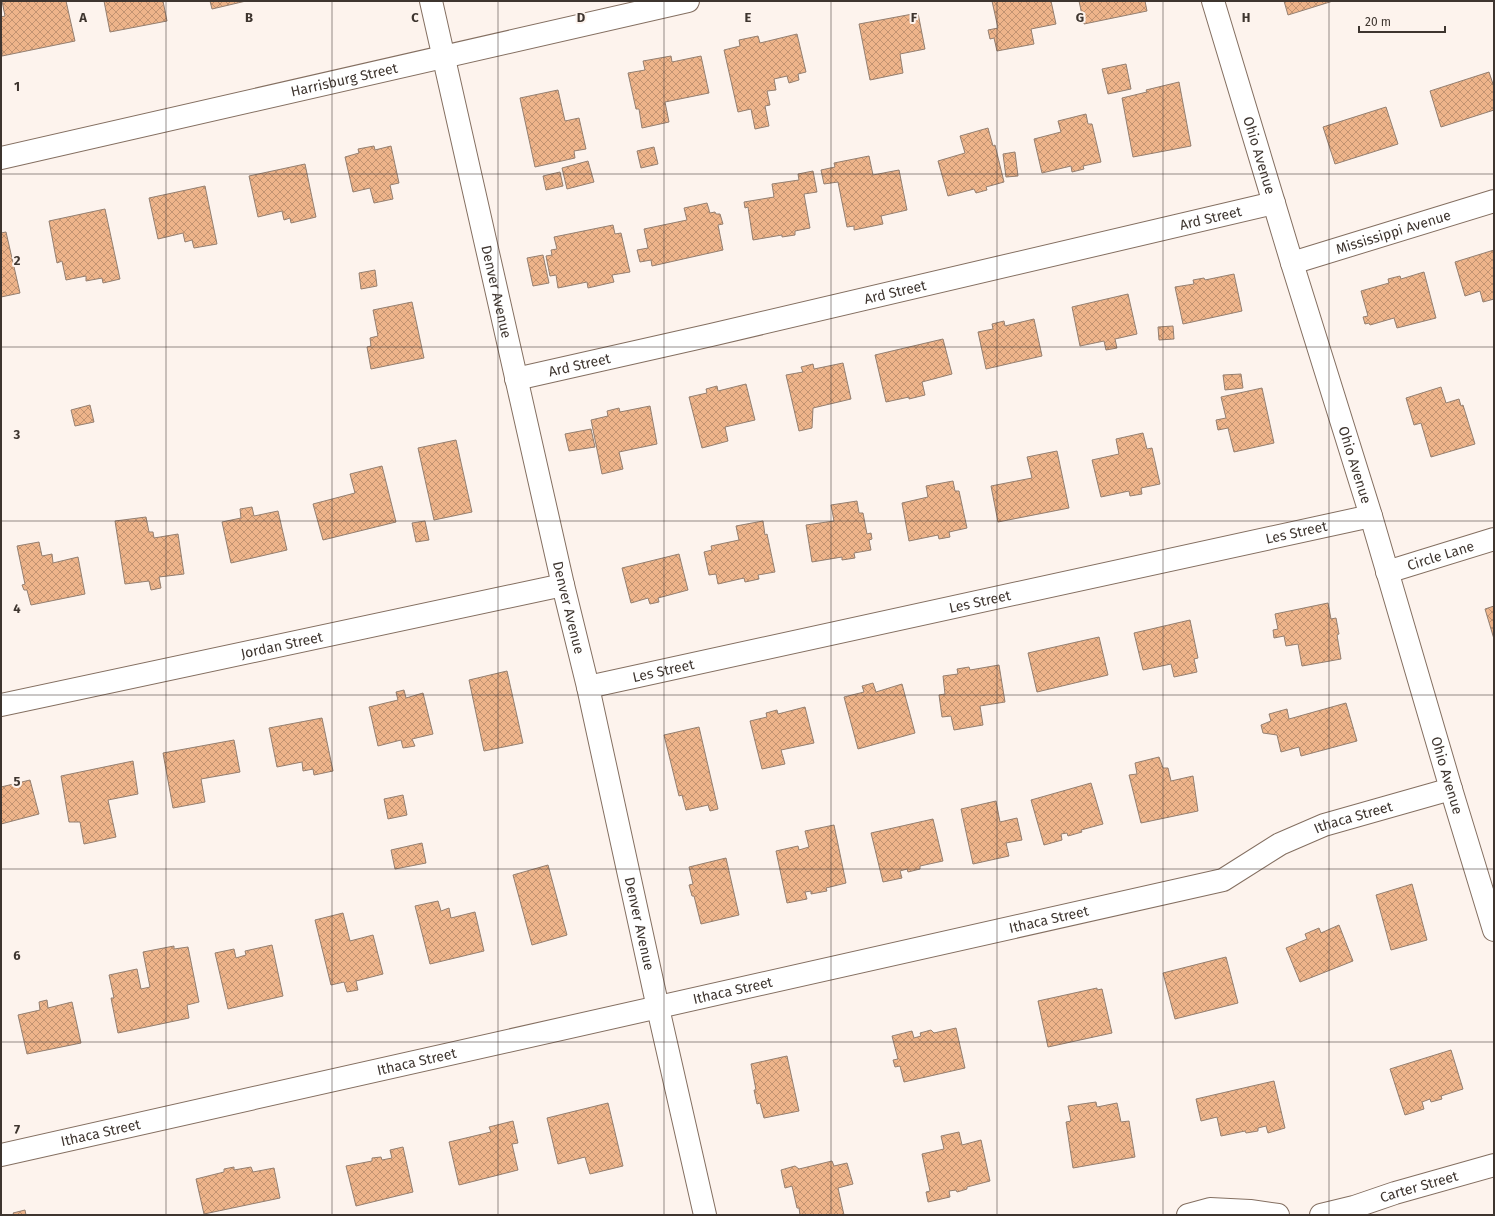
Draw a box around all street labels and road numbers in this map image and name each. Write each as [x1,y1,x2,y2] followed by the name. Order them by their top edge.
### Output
[289,59,400,101] street label: Harrisburg Street
[1239,114,1279,196] street label: Ohio Avenue
[1178,203,1244,234] street label: Ard Street
[1334,207,1453,258] street label: Mississippi Avenue
[477,244,515,340] street label: Denver Avenue
[863,277,929,308] street label: Ard Street
[547,350,613,380] street label: Ard Street
[1334,424,1375,506] street label: Ohio Avenue
[1264,518,1330,548] street label: Les Street
[1405,538,1476,574] street label: Circle Lane
[549,560,588,656] street label: Denver Avenue
[947,587,1013,617] street label: Les Street
[239,628,325,663] street label: Jordan Street
[631,656,697,686] street label: Les Street
[1427,735,1466,816] street label: Ohio Avenue
[1311,798,1395,837] street label: Ithaca Street
[621,876,658,972] street label: Denver Avenue
[1008,902,1091,937] street label: Ithaca Street
[691,973,775,1008] street label: Ithaca Street
[375,1045,459,1079] street label: Ithaca Street
[59,1116,143,1150] street label: Ithaca Street
[1378,1167,1461,1207] street label: Carter Street

